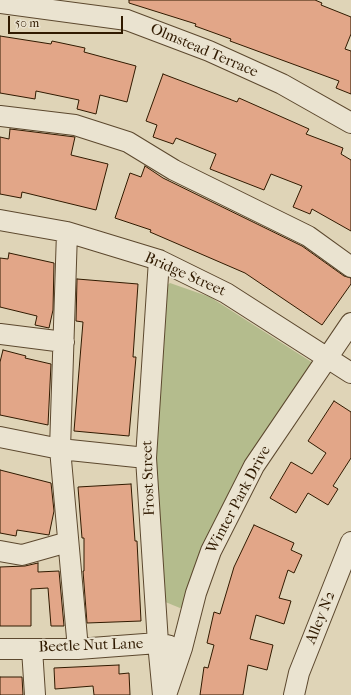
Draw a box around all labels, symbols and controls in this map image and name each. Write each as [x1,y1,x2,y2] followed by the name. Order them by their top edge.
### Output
[10,8,125,34] scale bar
[15,16,39,30] text: 50 m
[147,20,261,82] street label: Olmstead Terrace
[142,249,228,301] street label: Bridge Street
[139,440,159,516] street label: Frost Street
[203,443,275,557] street label: Winter Park Drive
[302,589,340,647] street label: Alley N2
[38,635,144,657] street label: Beetle Nut Lane

